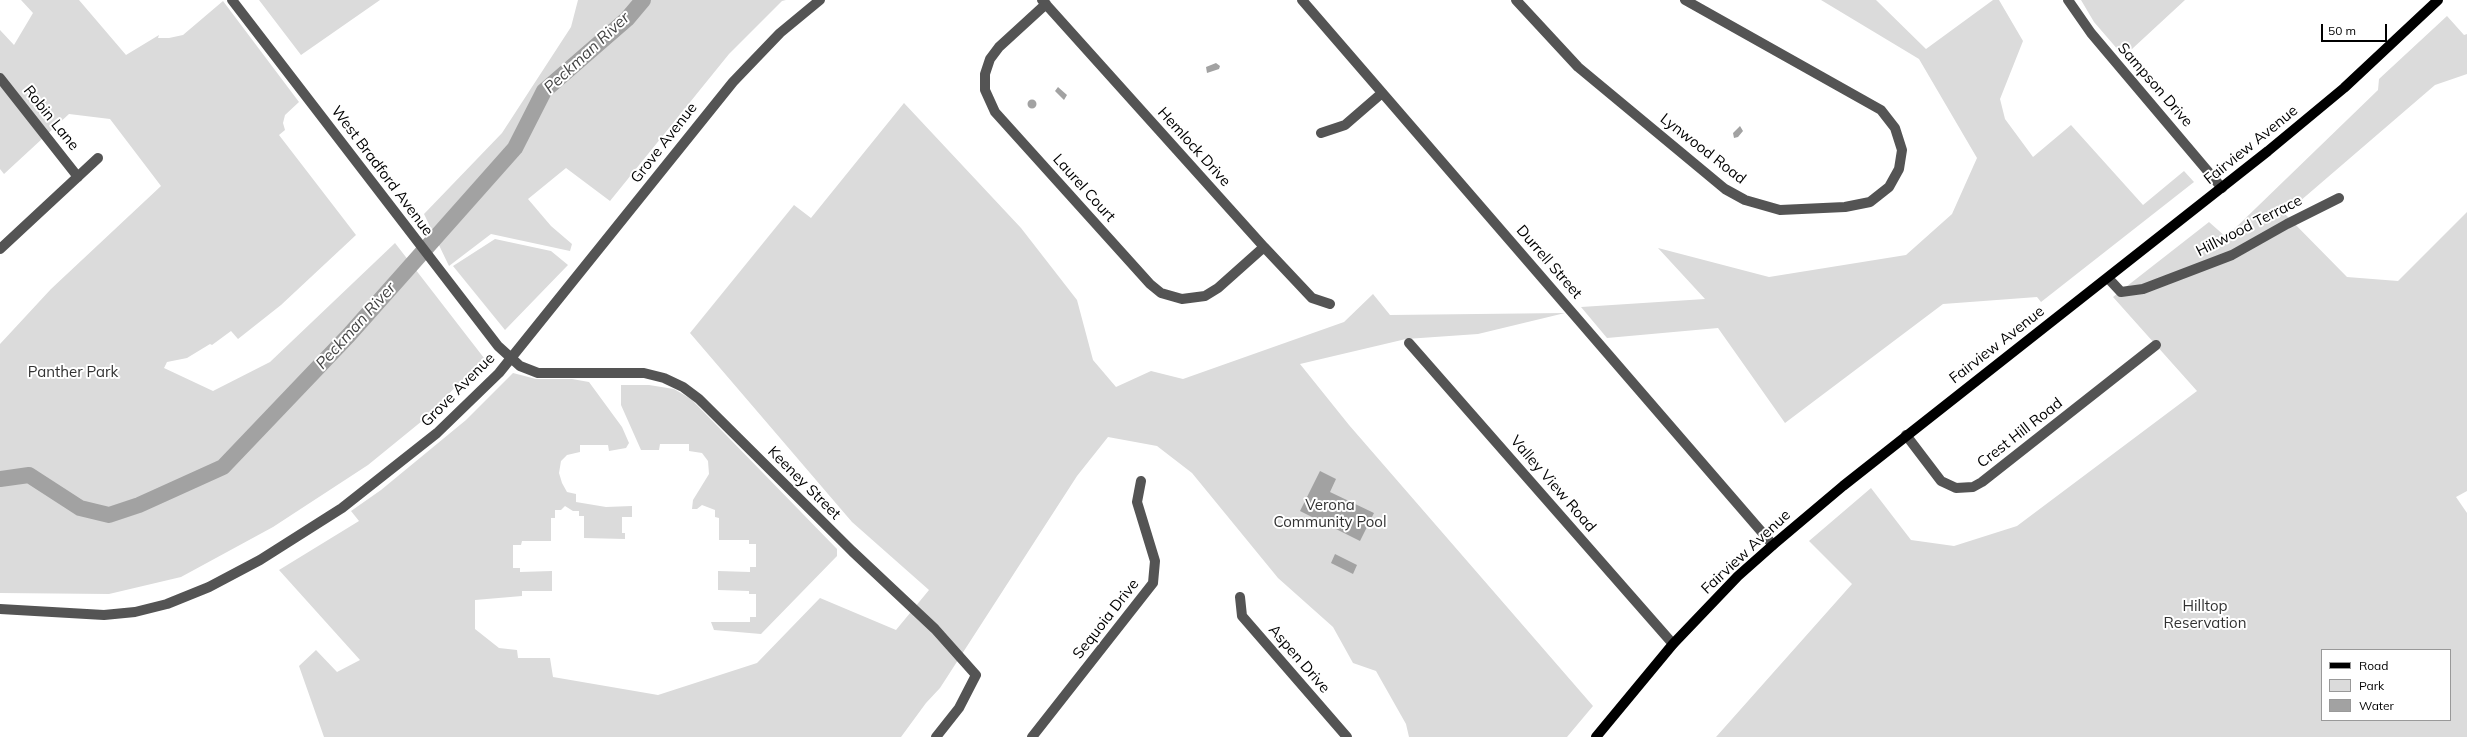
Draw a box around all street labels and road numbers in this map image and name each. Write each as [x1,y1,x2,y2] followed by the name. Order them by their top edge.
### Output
[2114,39,2196,131] street label: Sampson Drive
[19,82,83,154] street label: Robin Lane
[627,99,701,187] street label: Grove Avenue
[327,102,437,240] street label: West Bradford Avenue
[2200,102,2302,188] street label: Fairview Avenue
[1154,104,1234,190] street label: Hemlock Drive
[1656,110,1750,188] street label: Lynwood Road
[1049,150,1119,226] street label: Laurel Court
[2193,192,2305,260] street label: Hillwood Terrace
[1512,222,1586,302] street label: Durrell Street
[1946,302,2048,388] street label: Fairview Avenue
[417,349,499,431] street label: Grove Avenue
[1974,394,2066,472] street label: Crest Hill Road
[1506,432,1600,536] street label: Valley View Road
[764,443,844,523] street label: Keeney Street
[1698,506,1794,598] street label: Fairview Avenue
[1069,575,1143,663] street label: Sequoia Drive
[1264,621,1334,697] street label: Aspen Drive

